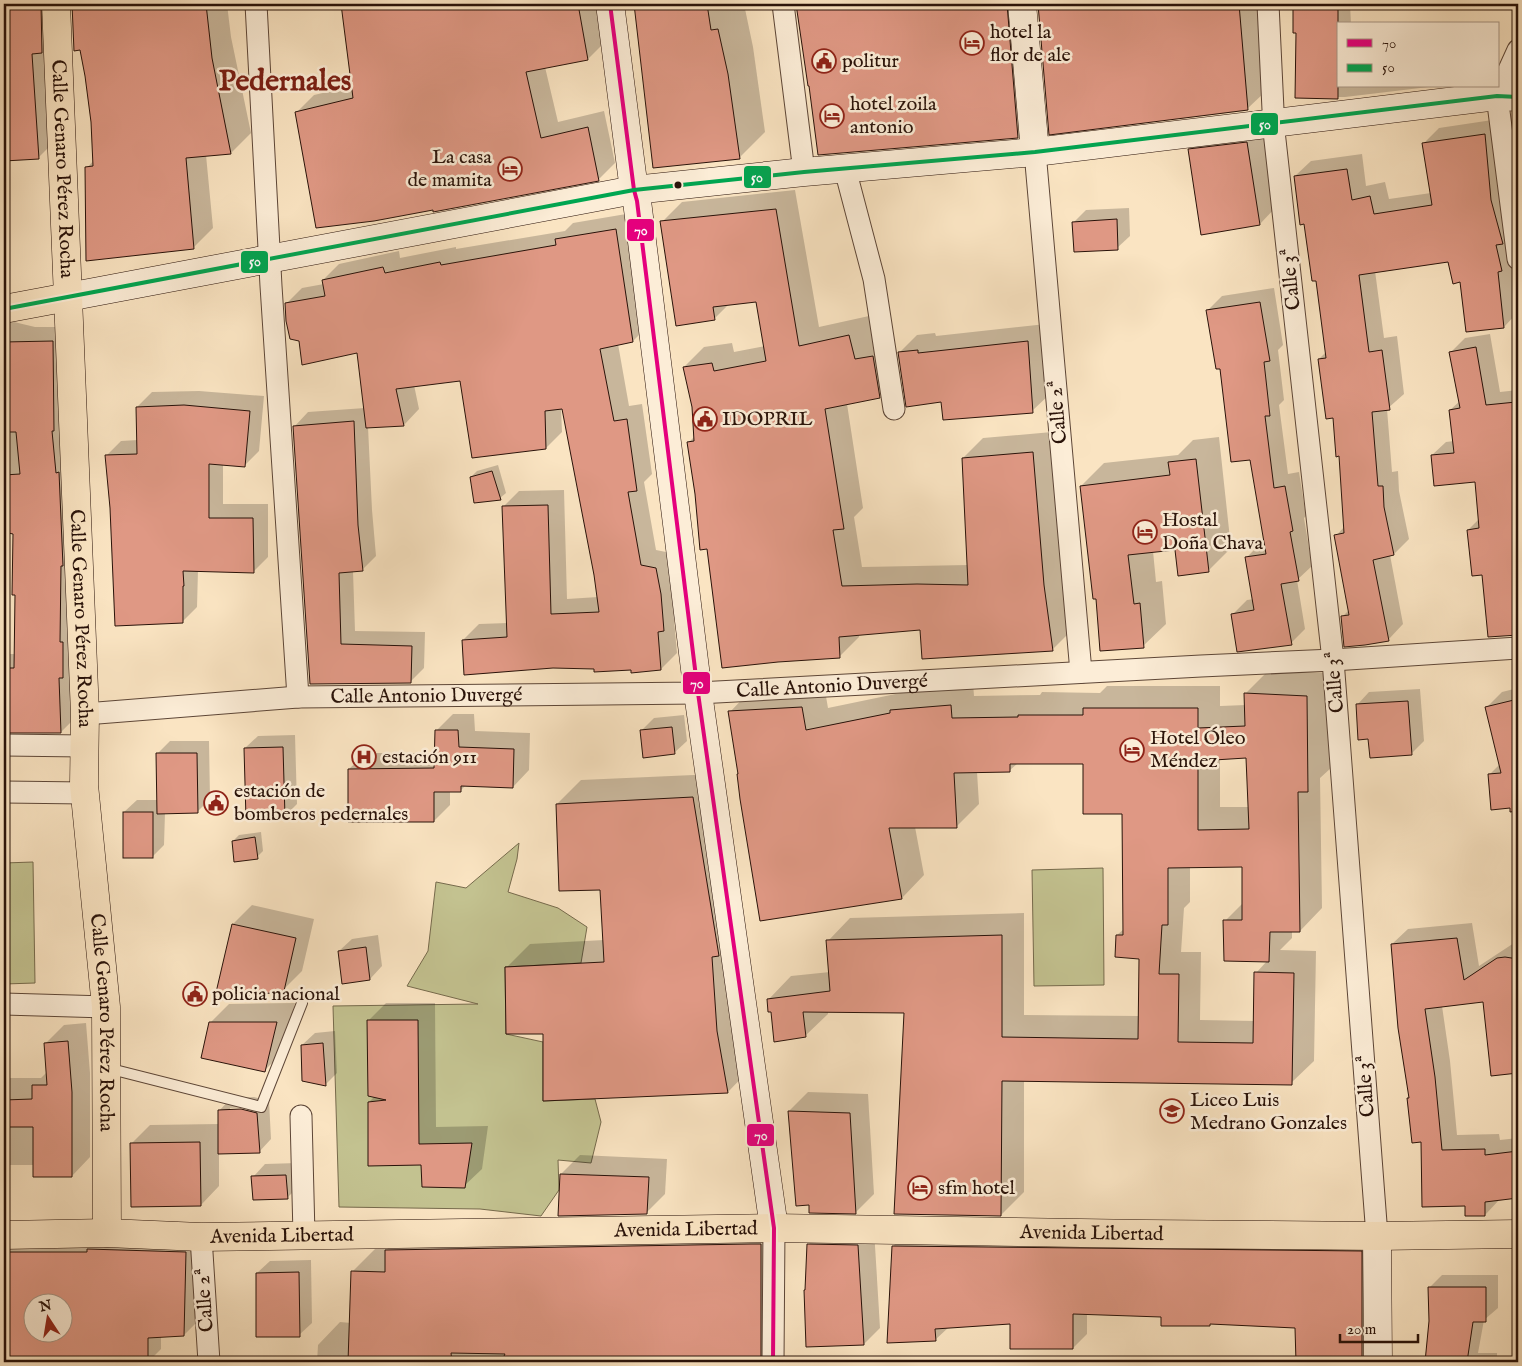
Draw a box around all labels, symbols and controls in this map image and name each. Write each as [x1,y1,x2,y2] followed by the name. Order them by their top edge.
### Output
[990,20,1071,68] place label: hotel la flor de ale
[1337,22,1500,88] legend
[959,30,985,56] hotel icon: hotel la flor de ale
[1382,34,1396,53] text: 70
[811,48,837,74] public building icon: politur
[842,49,900,74] place label: politur
[1382,58,1395,77] text: 50
[46,59,80,279] street label: Calle Genaro Pérez Rocha
[219,63,351,101] district label: Pedernales
[850,92,937,140] place label: hotel zoila antonio
[819,103,845,129] hotel icon: hotel zoila antonio
[1250,112,1279,136] line badge: 50
[1259,116,1271,134] text: 50
[407,145,492,193] place label: La casa de mamita
[497,156,523,182] hotel icon: La casa de mamita
[743,165,772,189] line badge: 50
[751,169,763,187] text: 50
[673,180,683,190] unlabelled marker
[626,218,655,242] line badge: 70
[634,222,648,240] text: 70
[1275,247,1307,311] street label: Calle 3ª
[240,250,269,274] line badge: 50
[249,253,261,271] text: 50
[1043,379,1073,445] street label: Calle 2ª
[692,406,718,432] public building icon: IDOPRIL
[722,407,813,432] place label: IDOPRIL
[1162,508,1264,556] place label: Hostal Doña Chava
[64,509,98,728] street label: Calle Genaro Pérez Rocha
[1132,519,1158,545] hotel icon: Hostal Doña Chava
[1320,650,1350,714] street label: Calle 3ª
[736,668,929,703] street label: Calle Antonio Duvergé
[682,671,711,695] line badge: 70
[690,675,704,693] text: 70
[330,682,522,709] street label: Calle Antonio Duvergé
[1150,726,1246,774] place label: Hotel Óleo Méndez
[1119,737,1145,763] hotel icon: Hotel Óleo Méndez
[351,744,377,770] hospital icon: estación 911
[382,745,477,770] place label: estación 911
[234,779,408,827] place label: estación de bomberos pedernales
[203,790,229,816] public building icon: estación de bomberos pedernales
[84,912,119,1132] street label: Calle Genaro Pérez Rocha
[182,981,208,1007] public building icon: policia nacional
[212,982,340,1007] place label: policia nacional
[1351,1054,1381,1118] street label: Calle 3ª
[1190,1088,1347,1136] place label: Liceo Luis Medrano Gonzales
[1159,1098,1185,1124] school or university icon: Liceo Luis Medrano Gonzales
[746,1123,775,1147] line badge: 70
[754,1127,768,1145] text: 70
[907,1175,933,1201] hotel icon: sfm hotel
[938,1176,1015,1201] place label: sfm hotel
[613,1216,758,1243] street label: Avenida Libertad
[1019,1219,1164,1247] street label: Avenida Libertad
[209,1222,354,1249] street label: Avenida Libertad
[190,1267,220,1333] street label: Calle 2ª
[22,1294,72,1344] north arrow
[37,1296,53,1317] text: N
[1340,1311,1417,1343] scale bar
[1347,1320,1377,1339] text: 20 m

